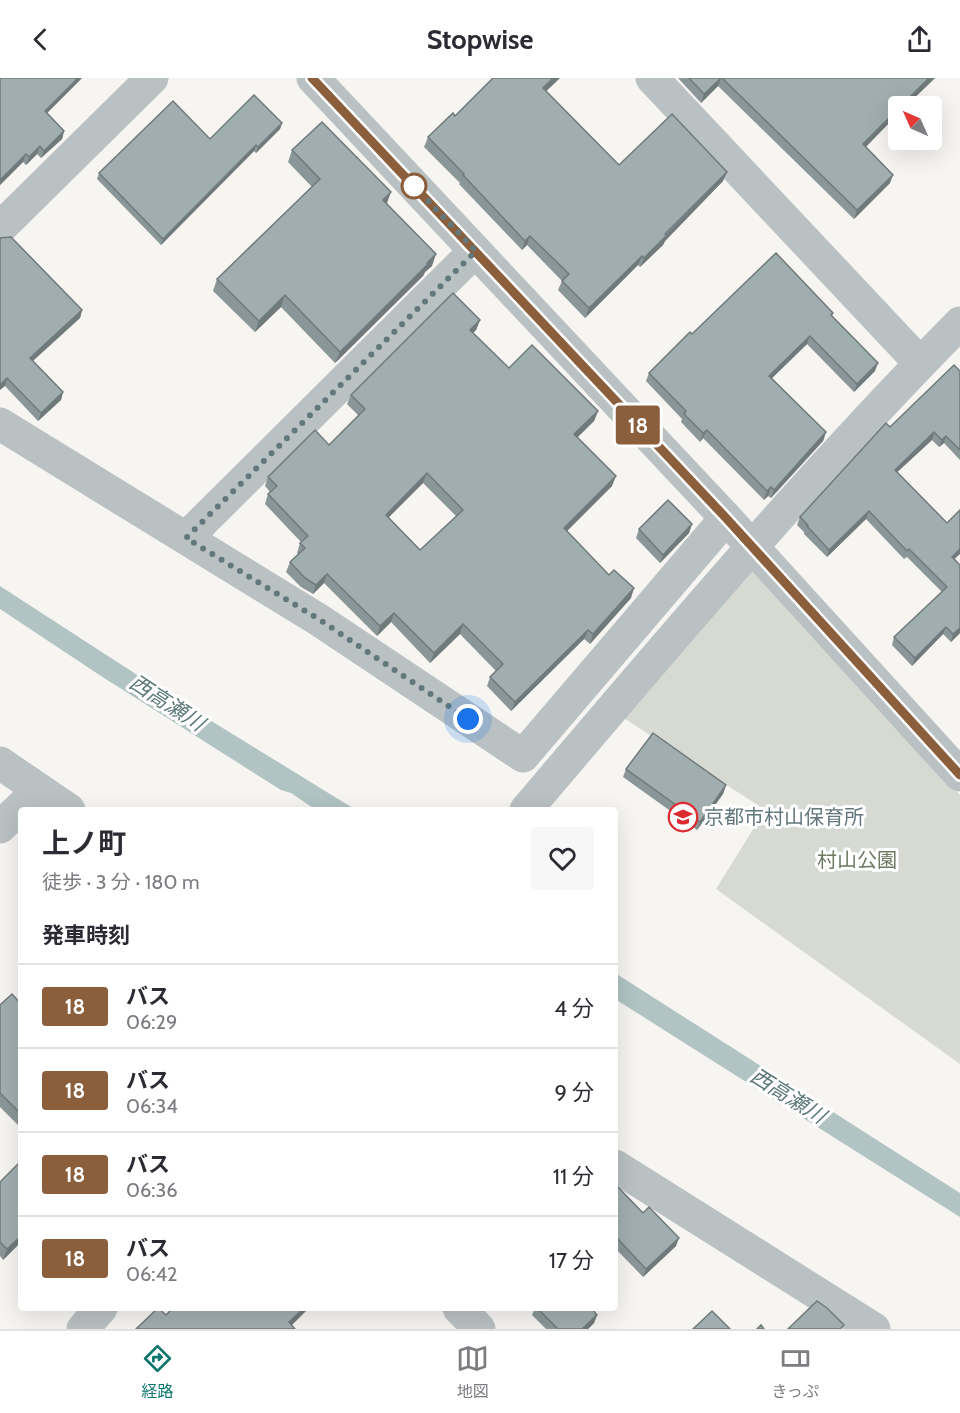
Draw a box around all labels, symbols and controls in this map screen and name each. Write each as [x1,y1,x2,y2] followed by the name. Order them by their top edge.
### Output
[24,23,57,56] icon: back
[427,23,533,56] text: Stopwise
[903,23,936,56] icon: share
[888,96,942,150] north arrow
[888,96,942,150] map controls
[401,173,427,199] unlabelled marker
[611,406,665,444] line badge: 18
[628,413,648,438] text: 18
[125,669,211,737] water label: 西高瀬川
[453,704,483,734] your location
[667,801,699,833] school or university icon: 京都市村山保育所
[704,805,864,829] place label: 京都市村山保育所
[42,826,126,860] text: 上ノ町
[531,827,594,890] button: heart
[817,848,897,872] park label: 村山公園
[42,870,199,894] text: 徒歩 · 3 分 · 180 m
[42,922,130,949] text: 発車時刻
[126,983,170,1010] text: バス
[65,994,85,1019] text: 18
[554,995,594,1022] text: 4 分
[126,1010,177,1034] text: 06:29
[746,1063,832,1129] water label: 西高瀬川
[126,1067,170,1094] text: バス
[65,1078,85,1103] text: 18
[555,1079,594,1106] text: 9 分
[126,1094,178,1118] text: 06:34
[126,1151,170,1178] text: バス
[65,1162,85,1187] text: 18
[553,1163,594,1190] text: 11 分
[126,1178,178,1202] text: 06:36
[126,1235,170,1262] text: バス
[65,1246,85,1271] text: 18
[549,1247,594,1274] text: 17 分
[126,1262,178,1286] text: 06:42
[141,1342,174,1402] tab: 経路
[456,1342,489,1402] tab: 地図
[772,1342,819,1402] tab: きっぷ

